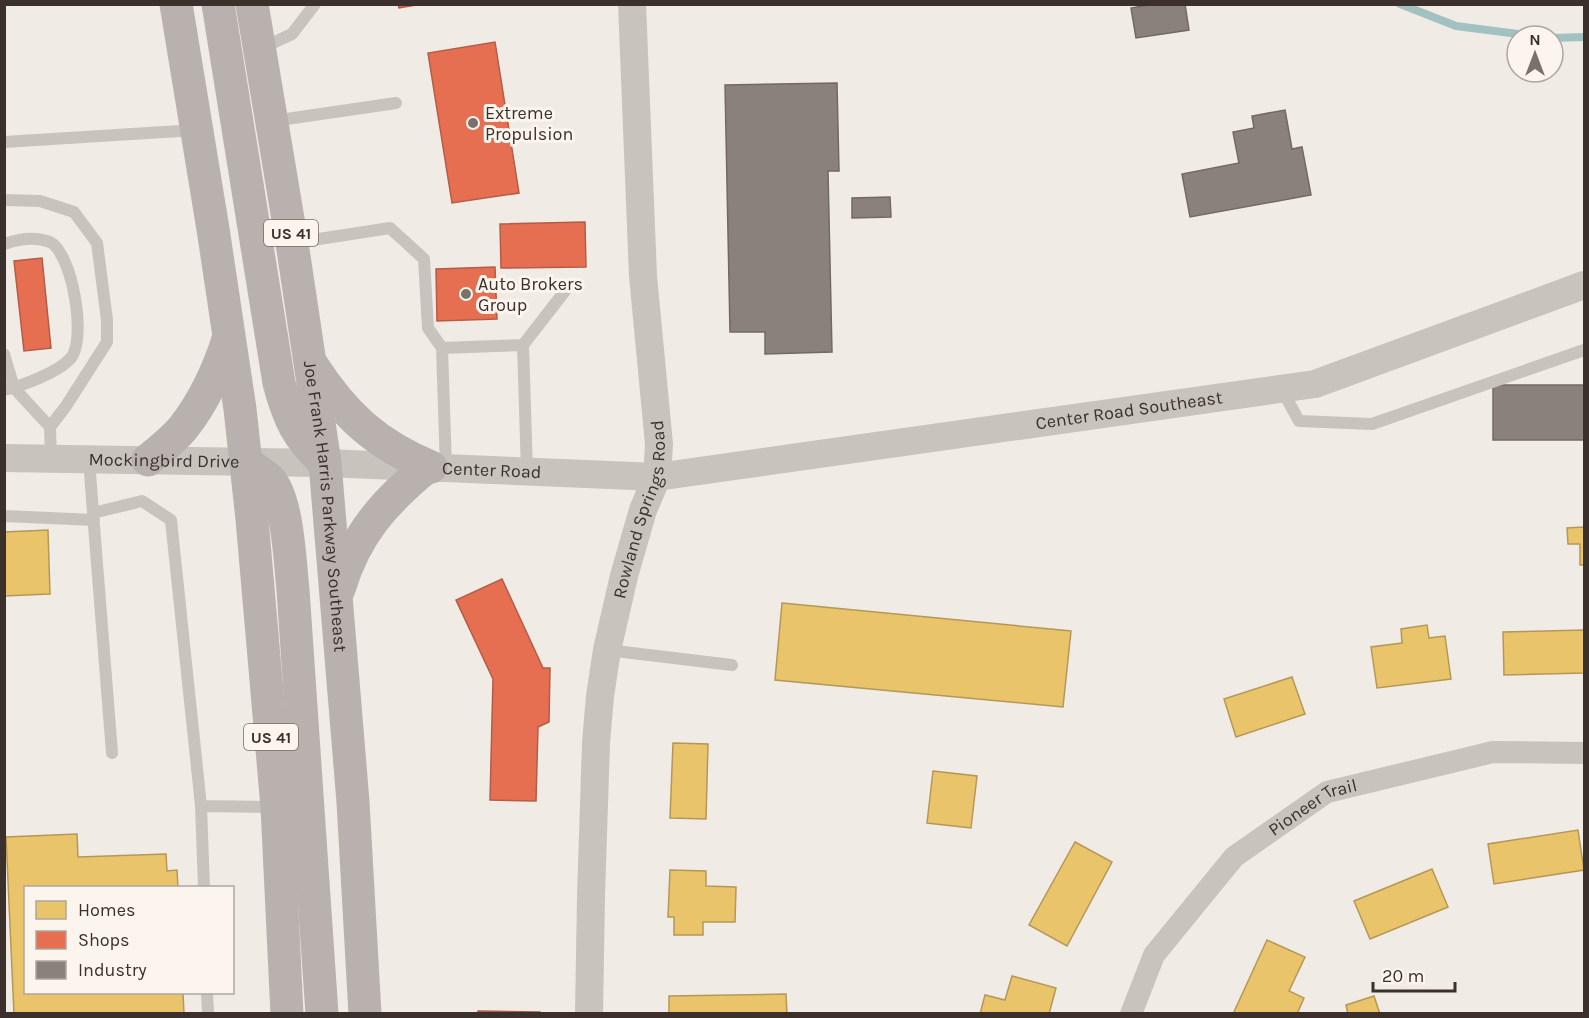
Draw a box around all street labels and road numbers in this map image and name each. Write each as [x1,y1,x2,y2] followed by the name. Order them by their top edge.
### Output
[264,220,318,246] road number: US 41
[299,359,352,653] street label: Joe Frank Harris Parkway Southeast
[1034,386,1224,434] street label: Center Road Southeast
[608,419,670,601] street label: Rowland Springs Road
[89,448,239,473] street label: Mockingbird Drive
[442,457,542,483] street label: Center Road
[244,724,298,750] road number: US 41
[1264,774,1359,841] street label: Pioneer Trail

